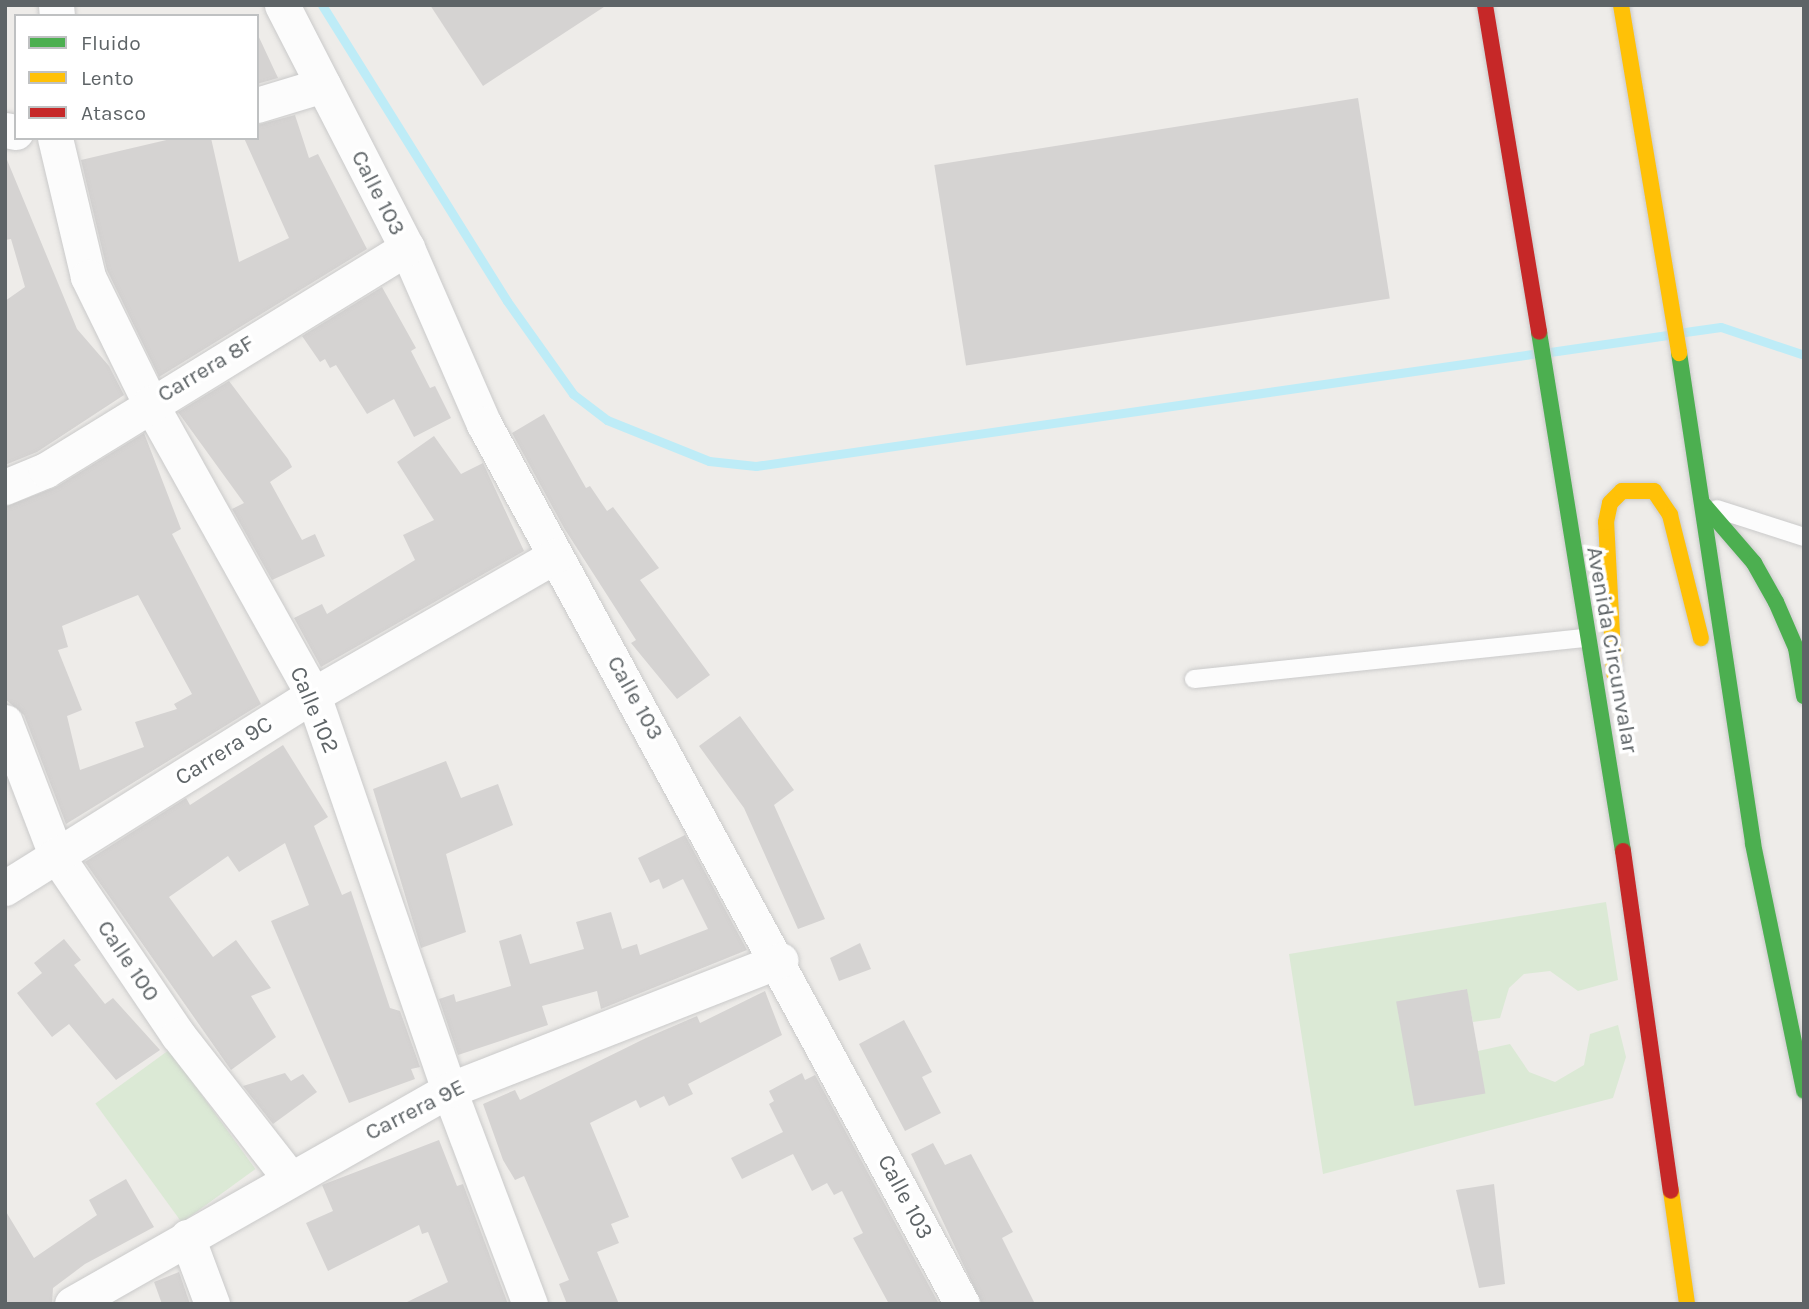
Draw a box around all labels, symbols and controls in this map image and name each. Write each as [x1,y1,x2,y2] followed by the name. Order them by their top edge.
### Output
[14,14,259,140] legend
[81,31,141,55] text: Fluido
[81,66,134,90] text: Lento
[81,101,146,125] text: Atasco
[345,146,411,240] street label: Calle 103
[153,329,259,409] street label: Carrera 8F
[1580,545,1644,755] street label: Avenida Circunvalar
[601,651,669,745] street label: Calle 103
[283,662,345,758] street label: Calle 102
[170,710,278,792] street label: Carrera 9C
[91,915,165,1007] street label: Calle 100
[361,1073,469,1147] street label: Carrera 9E
[871,1150,939,1244] street label: Calle 103

